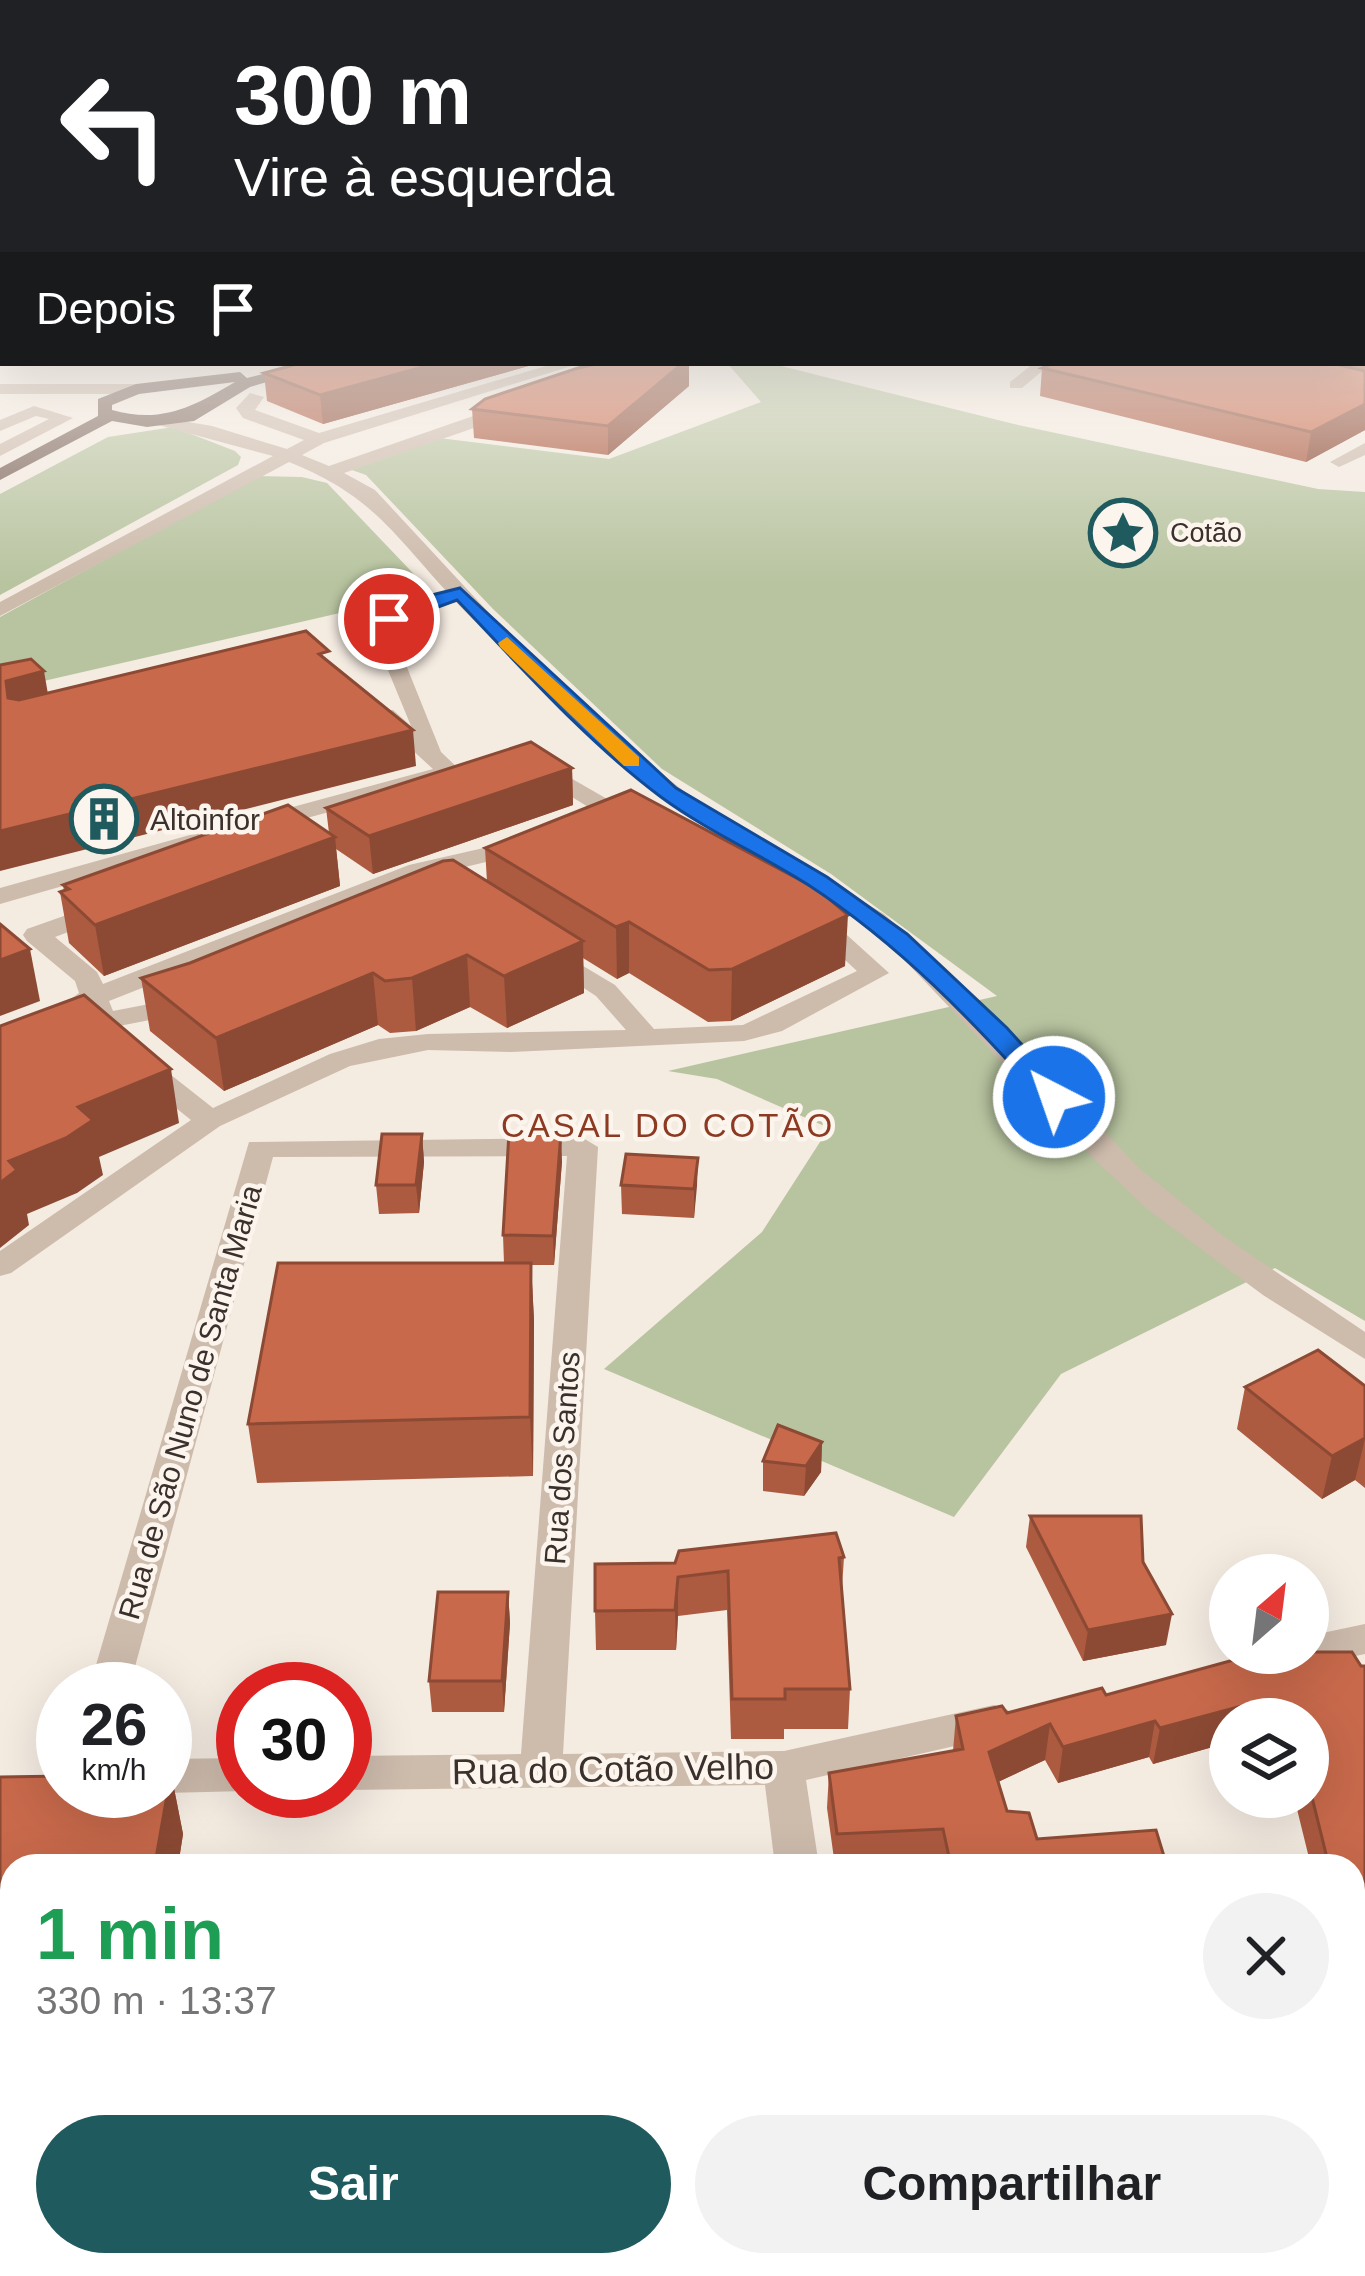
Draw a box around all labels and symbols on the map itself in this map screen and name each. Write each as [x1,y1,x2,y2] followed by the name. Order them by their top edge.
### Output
[1088,498,1158,568] place icon: Cotão
[1170,518,1242,548] place label: Cotão
[338,568,440,670] pin
[69,784,139,854] building icon: Altoinfor
[150,803,260,836] place label: Altoinfor
[991,1034,1117,1160] position arrow
[501,1107,835,1144] district label: CASAL DO COTÃO
[112,1181,268,1623] street label: Rua de São Nuno de Santa Maria
[538,1350,586,1566] street label: Rua dos Santos
[1209,1554,1329,1674] north arrow
[216,1662,372,1818] speed limit sign: 30
[452,1746,774,1792] street label: Rua do Cotão Velho

